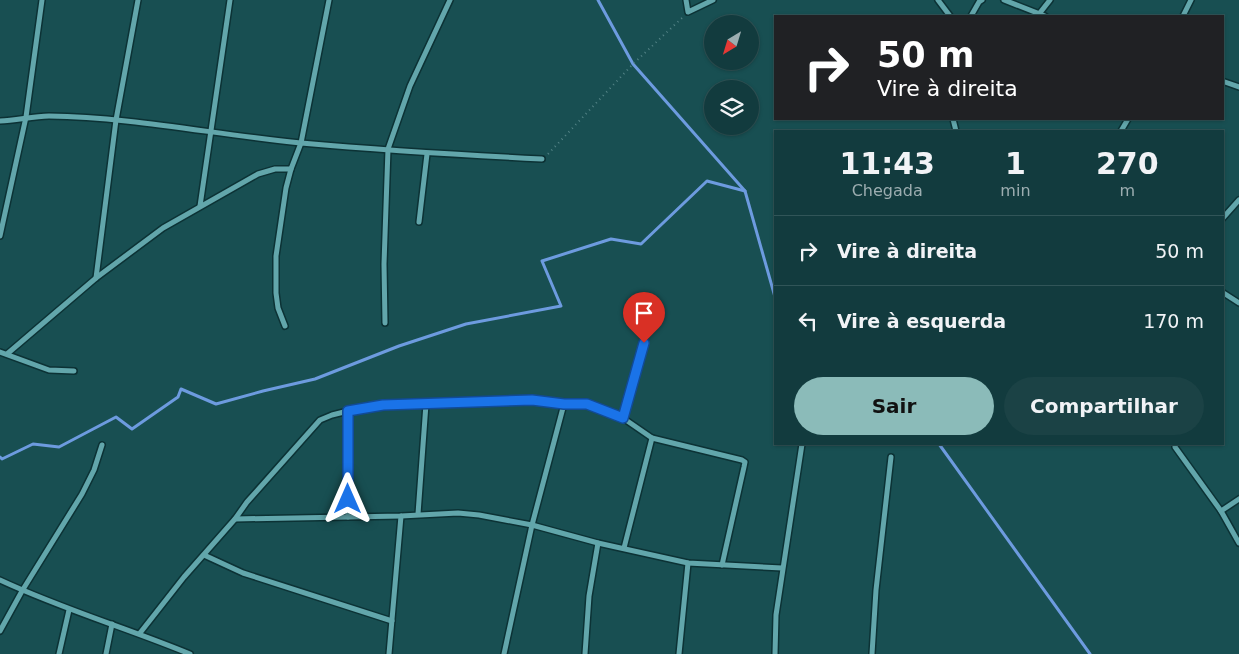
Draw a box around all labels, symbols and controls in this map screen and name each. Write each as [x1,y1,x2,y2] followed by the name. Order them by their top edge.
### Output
[704,15,759,70] north arrow
[704,15,759,135] map controls
[794,35,859,100] icon: right
[877,35,974,75] text: 50 m
[877,76,1018,101] text: Vire à direita
[704,80,759,135] button: layers
[839,146,935,181] text: 11:43
[1005,146,1026,181] text: 1
[1096,146,1159,181] text: 270
[852,181,923,200] text: Chegada
[1000,181,1031,200] text: min
[1119,181,1135,200] text: m
[794,237,822,265] icon: right
[837,240,977,262] text: Vire à direita
[1155,240,1204,262] text: 50 m
[623,292,665,343] pin
[630,299,658,327] icon: arrive
[794,307,822,335] icon: left
[837,310,1006,332] text: Vire à esquerda
[1143,310,1204,332] text: 170 m
[794,377,994,435] button: Sair
[1004,377,1204,435] button: Compartilhar
[321,472,373,524] position arrow

